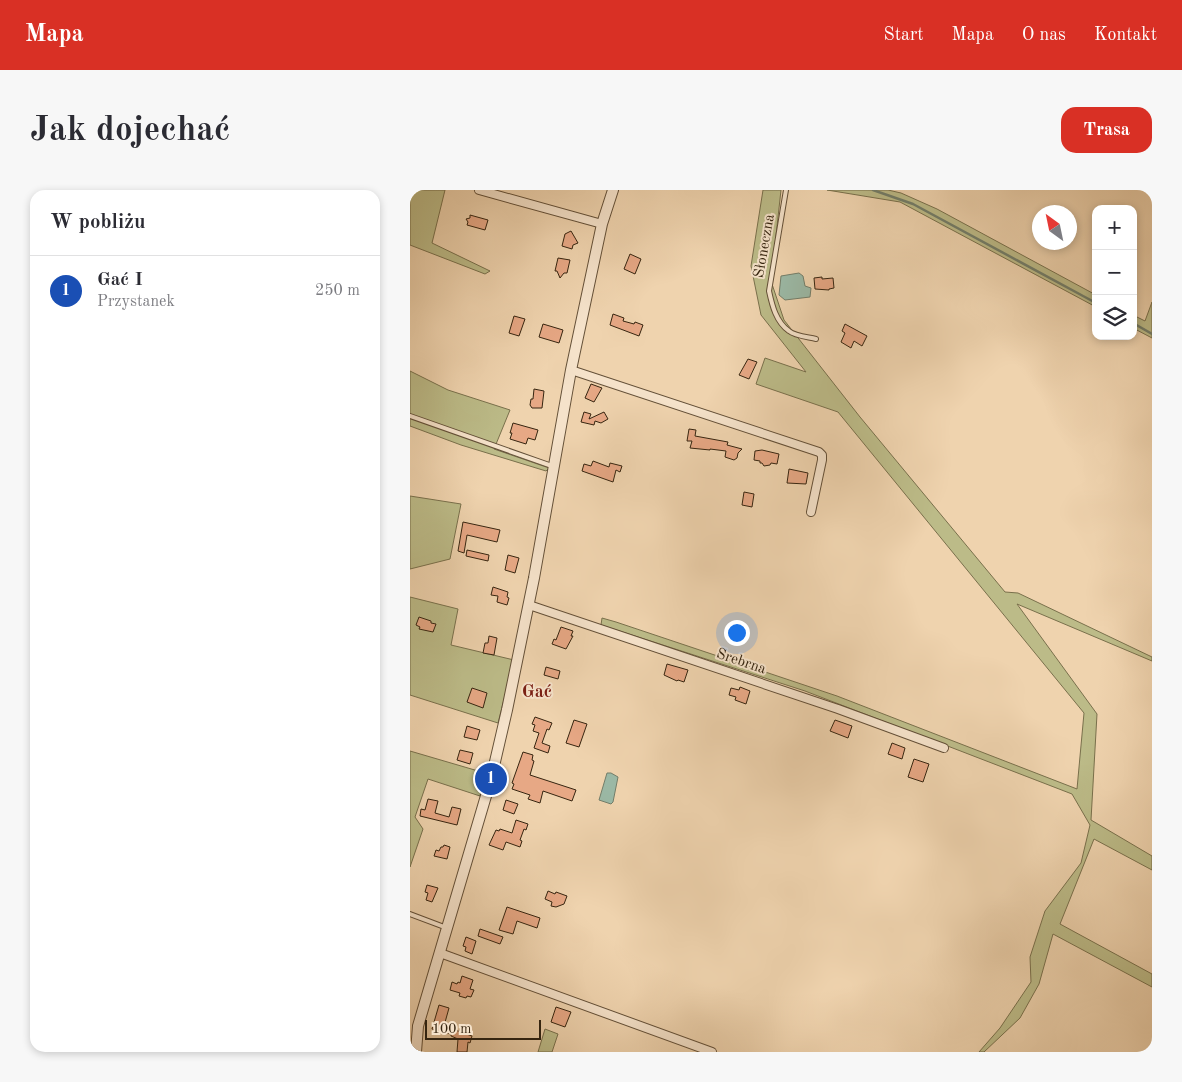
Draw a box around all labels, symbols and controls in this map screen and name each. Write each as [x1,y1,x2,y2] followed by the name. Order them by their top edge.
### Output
[25,23,84,47] text: Mapa
[884,26,924,44] text: Start
[952,26,994,44] text: Mapa
[1022,26,1066,44] text: O nas
[1094,26,1157,44] text: Kontakt
[1061,107,1152,153] button: Trasa
[30,113,230,148] text: Jak dojechać
[1032,205,1077,250] north arrow
[1092,205,1137,340] map controls
[1092,205,1137,250] button: +
[50,212,145,233] text: W pobliżu
[752,212,778,279] street label: Słoneczna
[1092,250,1137,295] button: −
[97,271,143,290] text: Gać I
[61,283,71,299] text: 1
[315,283,360,299] text: 250 m
[97,294,175,310] text: Przystanek
[1092,295,1137,340] button: layers
[724,620,750,646] your location
[714,646,768,678] street label: Srebrna
[522,683,552,701] district label: Gać
[475,760,507,798] pin: 1
[425,1017,541,1040] scale bar
[432,1022,471,1036] text: 100 m

